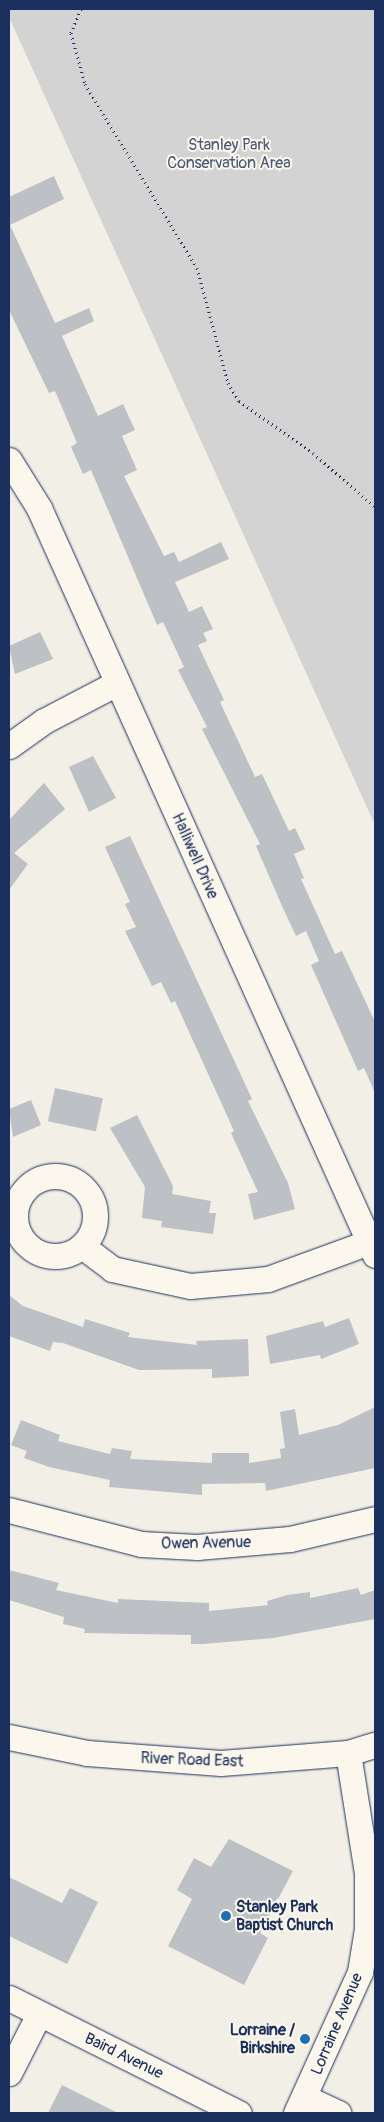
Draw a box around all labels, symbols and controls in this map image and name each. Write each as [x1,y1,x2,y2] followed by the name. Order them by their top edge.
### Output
[167,135,291,173] park label: Stanley Park Conservation Area
[168,810,222,902] street label: Halliwell Drive
[161,1533,251,1553] street label: Owen Avenue
[140,1749,244,1771] street label: River Road East
[236,1897,333,1935] place label: Stanley Park Baptist Church
[220,1910,232,1922] marker: Stanley Park Baptist Church
[307,1970,367,2078] street label: Lorraine Avenue
[230,2020,295,2058] place label: Lorraine / Birkshire
[81,2029,167,2083] street label: Baird Avenue
[299,2033,311,2045] marker: Lorraine / Birkshire

